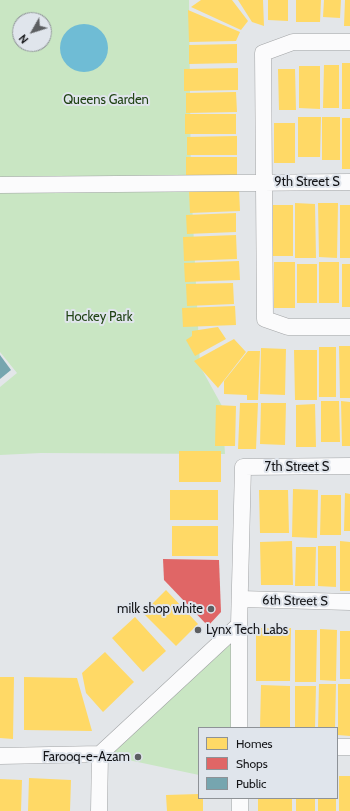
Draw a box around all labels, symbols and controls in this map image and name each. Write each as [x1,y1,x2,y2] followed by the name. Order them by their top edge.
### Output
[12,12,52,52] north arrow
[16,31,31,46] text: N
[63,92,149,108] park label: Queens Garden
[274,174,340,190] street label: 9th Street S
[65,309,133,325] park label: Hockey Park
[265,459,329,475] street label: 7th Street S
[262,593,328,609] street label: 6th Street S
[117,601,203,617] place label: milk shop white
[206,604,216,614] marker: milk shop white
[206,622,288,638] place label: Lynx Tech Labs
[193,625,203,635] marker: Lynx Tech Labs
[198,727,338,799] legend
[236,736,273,751] text: Homes
[43,749,130,765] place label: Farooq-e-Azam
[133,752,143,762] marker: Farooq-e-Azam
[236,756,268,771] text: Shops
[236,776,267,791] text: Public

